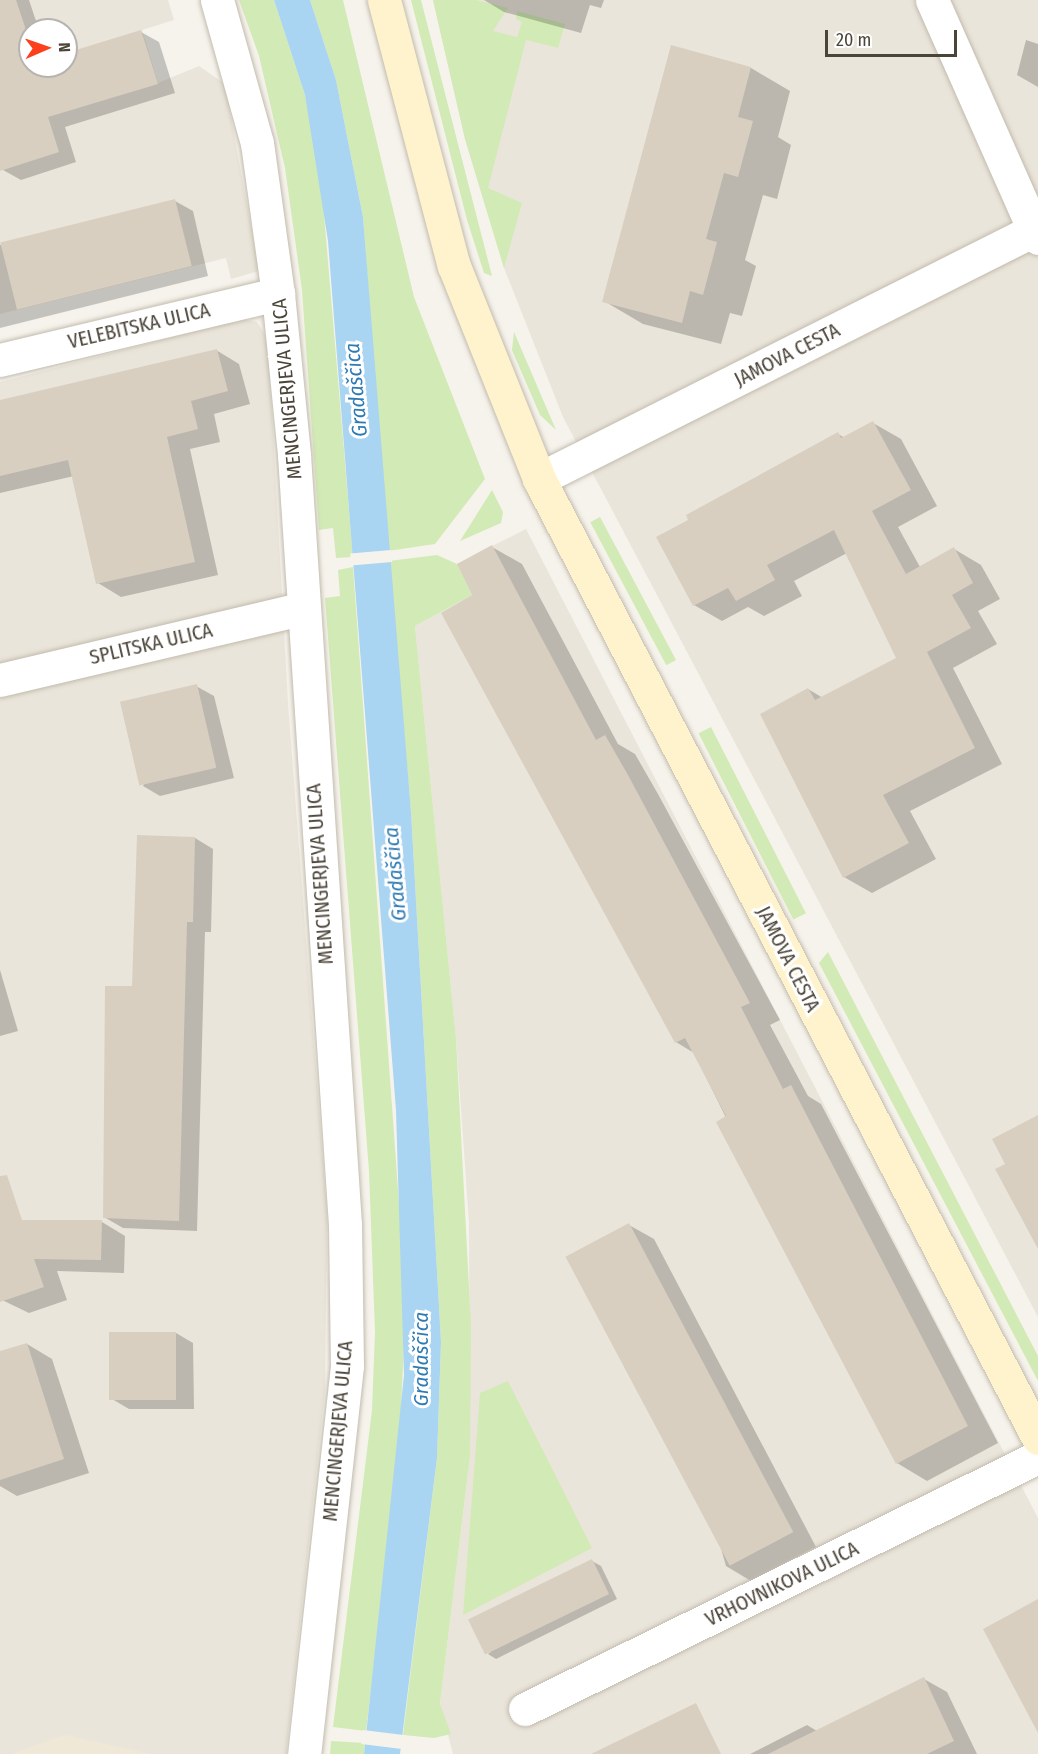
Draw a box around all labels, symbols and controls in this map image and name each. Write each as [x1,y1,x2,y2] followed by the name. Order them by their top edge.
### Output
[18,18,78,78] north arrow
[828,18,960,56] scale bar
[836,29,871,51] text: 20 m
[55,42,74,53] text: N
[66,298,212,354] street label: VELEBITSKA ULICA
[267,298,307,480] street label: MENCINGERJEVA ULICA
[730,318,844,392] street label: JAMOVA CESTA
[339,342,373,438] water label: Gradaščica
[87,618,215,670] street label: SPLITSKA ULICA
[302,783,338,965] street label: MENCINGERJEVA ULICA
[378,826,412,922] water label: Gradaščica
[751,902,825,1016] street label: JAMOVA CESTA
[408,1312,434,1406] water label: Gradaščica
[318,1340,358,1522] street label: MENCINGERJEVA ULICA
[701,1536,863,1632] street label: VRHOVNIKOVA ULICA

